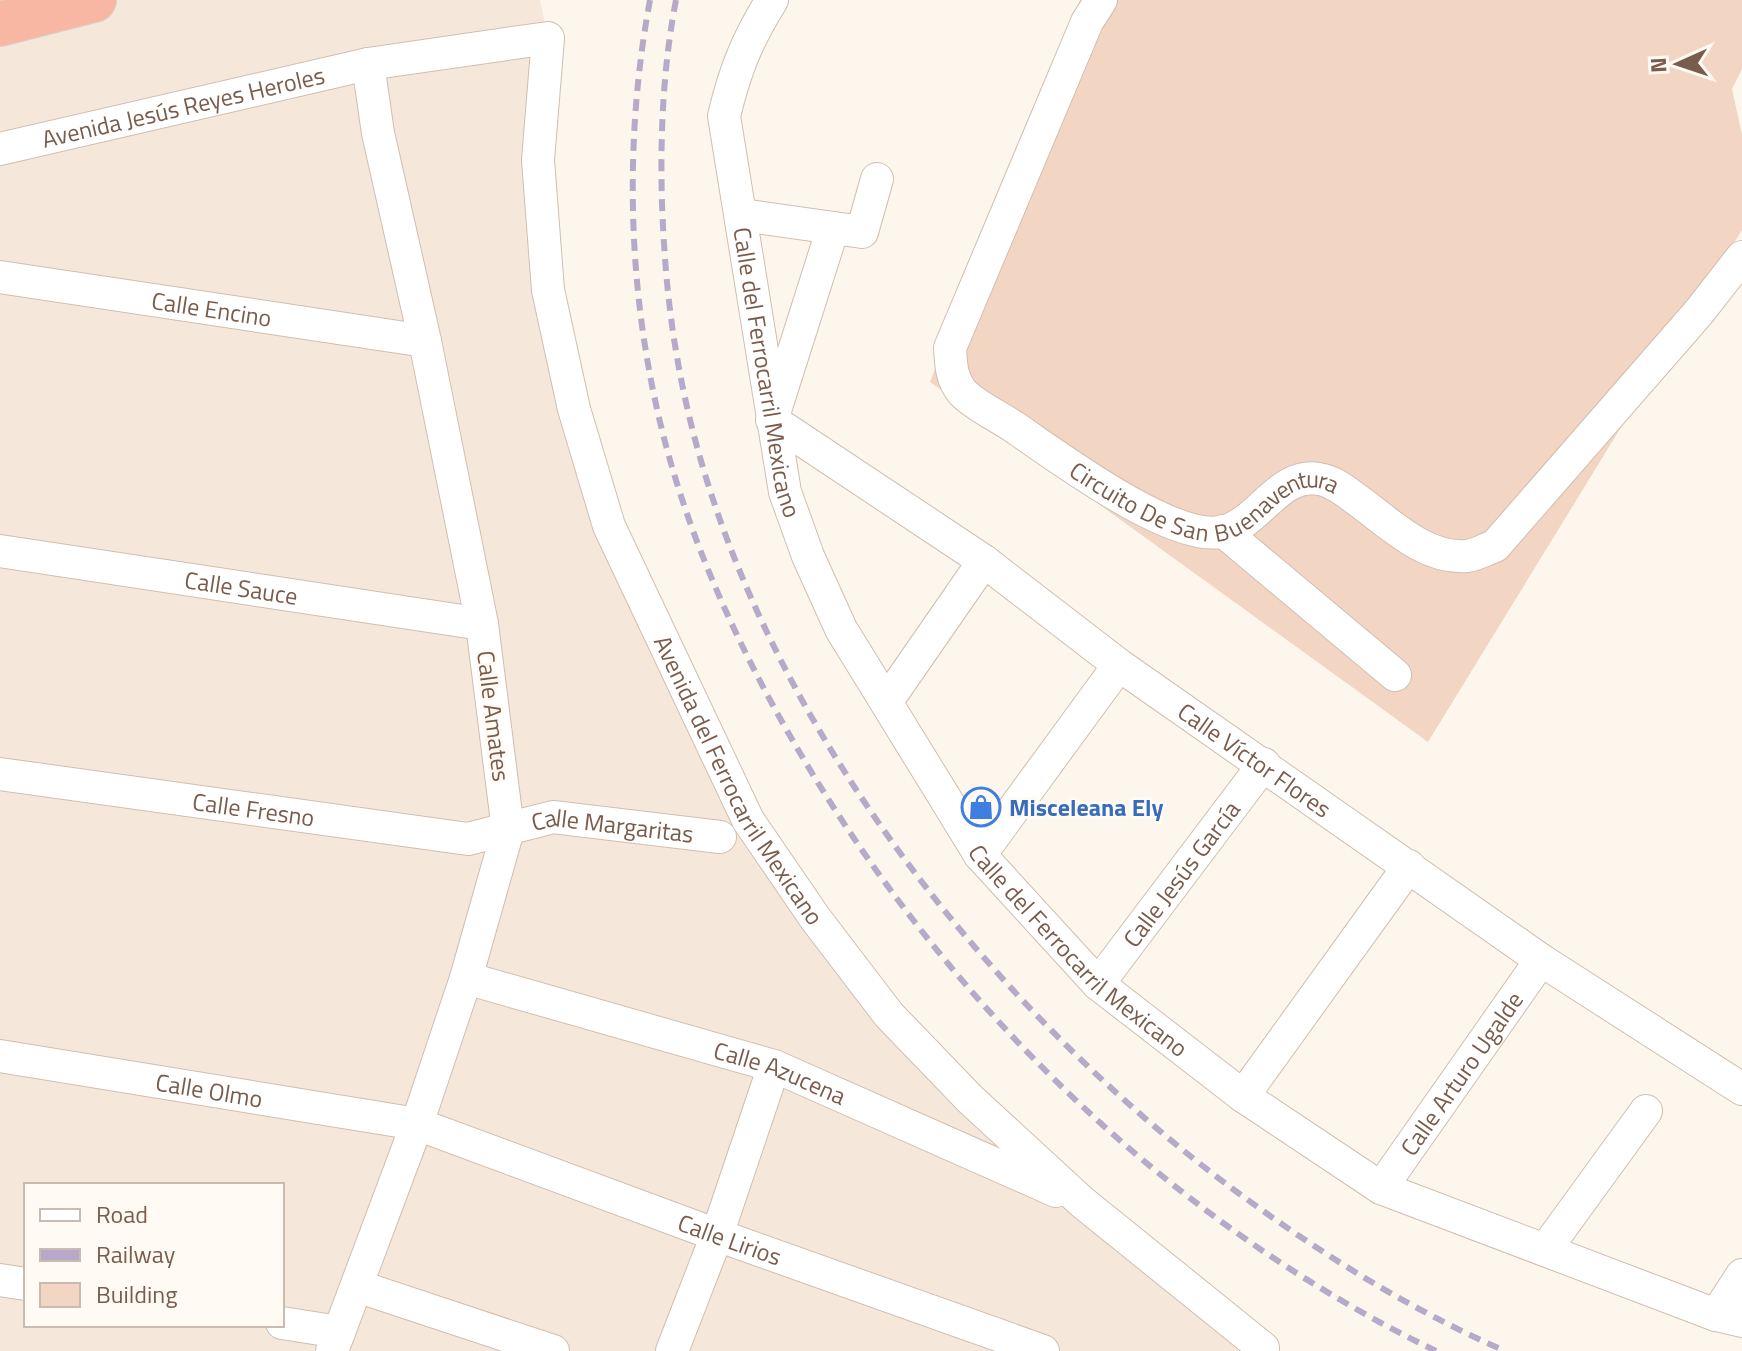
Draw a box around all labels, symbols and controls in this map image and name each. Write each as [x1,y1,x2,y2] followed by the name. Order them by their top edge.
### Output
[1638,24,1718,104] north arrow
[38,57,328,157] street label: Avenida Jesús Reyes Heroles
[1641,57,1675,74] text: N
[724,224,811,523] street label: Calle del Ferrocarril Mexicano
[149,282,274,336] street label: Calle Encino
[1063,452,1346,551] street label: Circuito De San Buenaventura
[182,561,300,614] street label: Calle Sauce
[645,629,833,932] street label: Avenida del Ferrocarril Mexicano
[468,648,520,784] street label: Calle Amates
[1170,693,1339,826] street label: Calle Víctor Flores
[190,783,317,835] street label: Calle Fresno
[960,786,1002,828] shop icon: Misceleana Ely
[1009,789,1164,825] place label: Misceleana Ely
[1114,793,1248,955] street label: Calle Jesús García
[527,799,696,852] street label: Calle Margaritas
[960,837,1196,1065] street label: Calle del Ferrocarril Mexicano
[1391,984,1532,1163] street label: Calle Arturo Ugalde
[710,1032,852,1114] street label: Calle Azucena
[153,1064,265,1117] street label: Calle Olmo
[24,1183,284,1327] legend
[96,1196,148,1232] text: Road
[673,1204,787,1275] street label: Calle Lirios
[96,1236,176,1272] text: Railway
[96,1276,178,1312] text: Building

